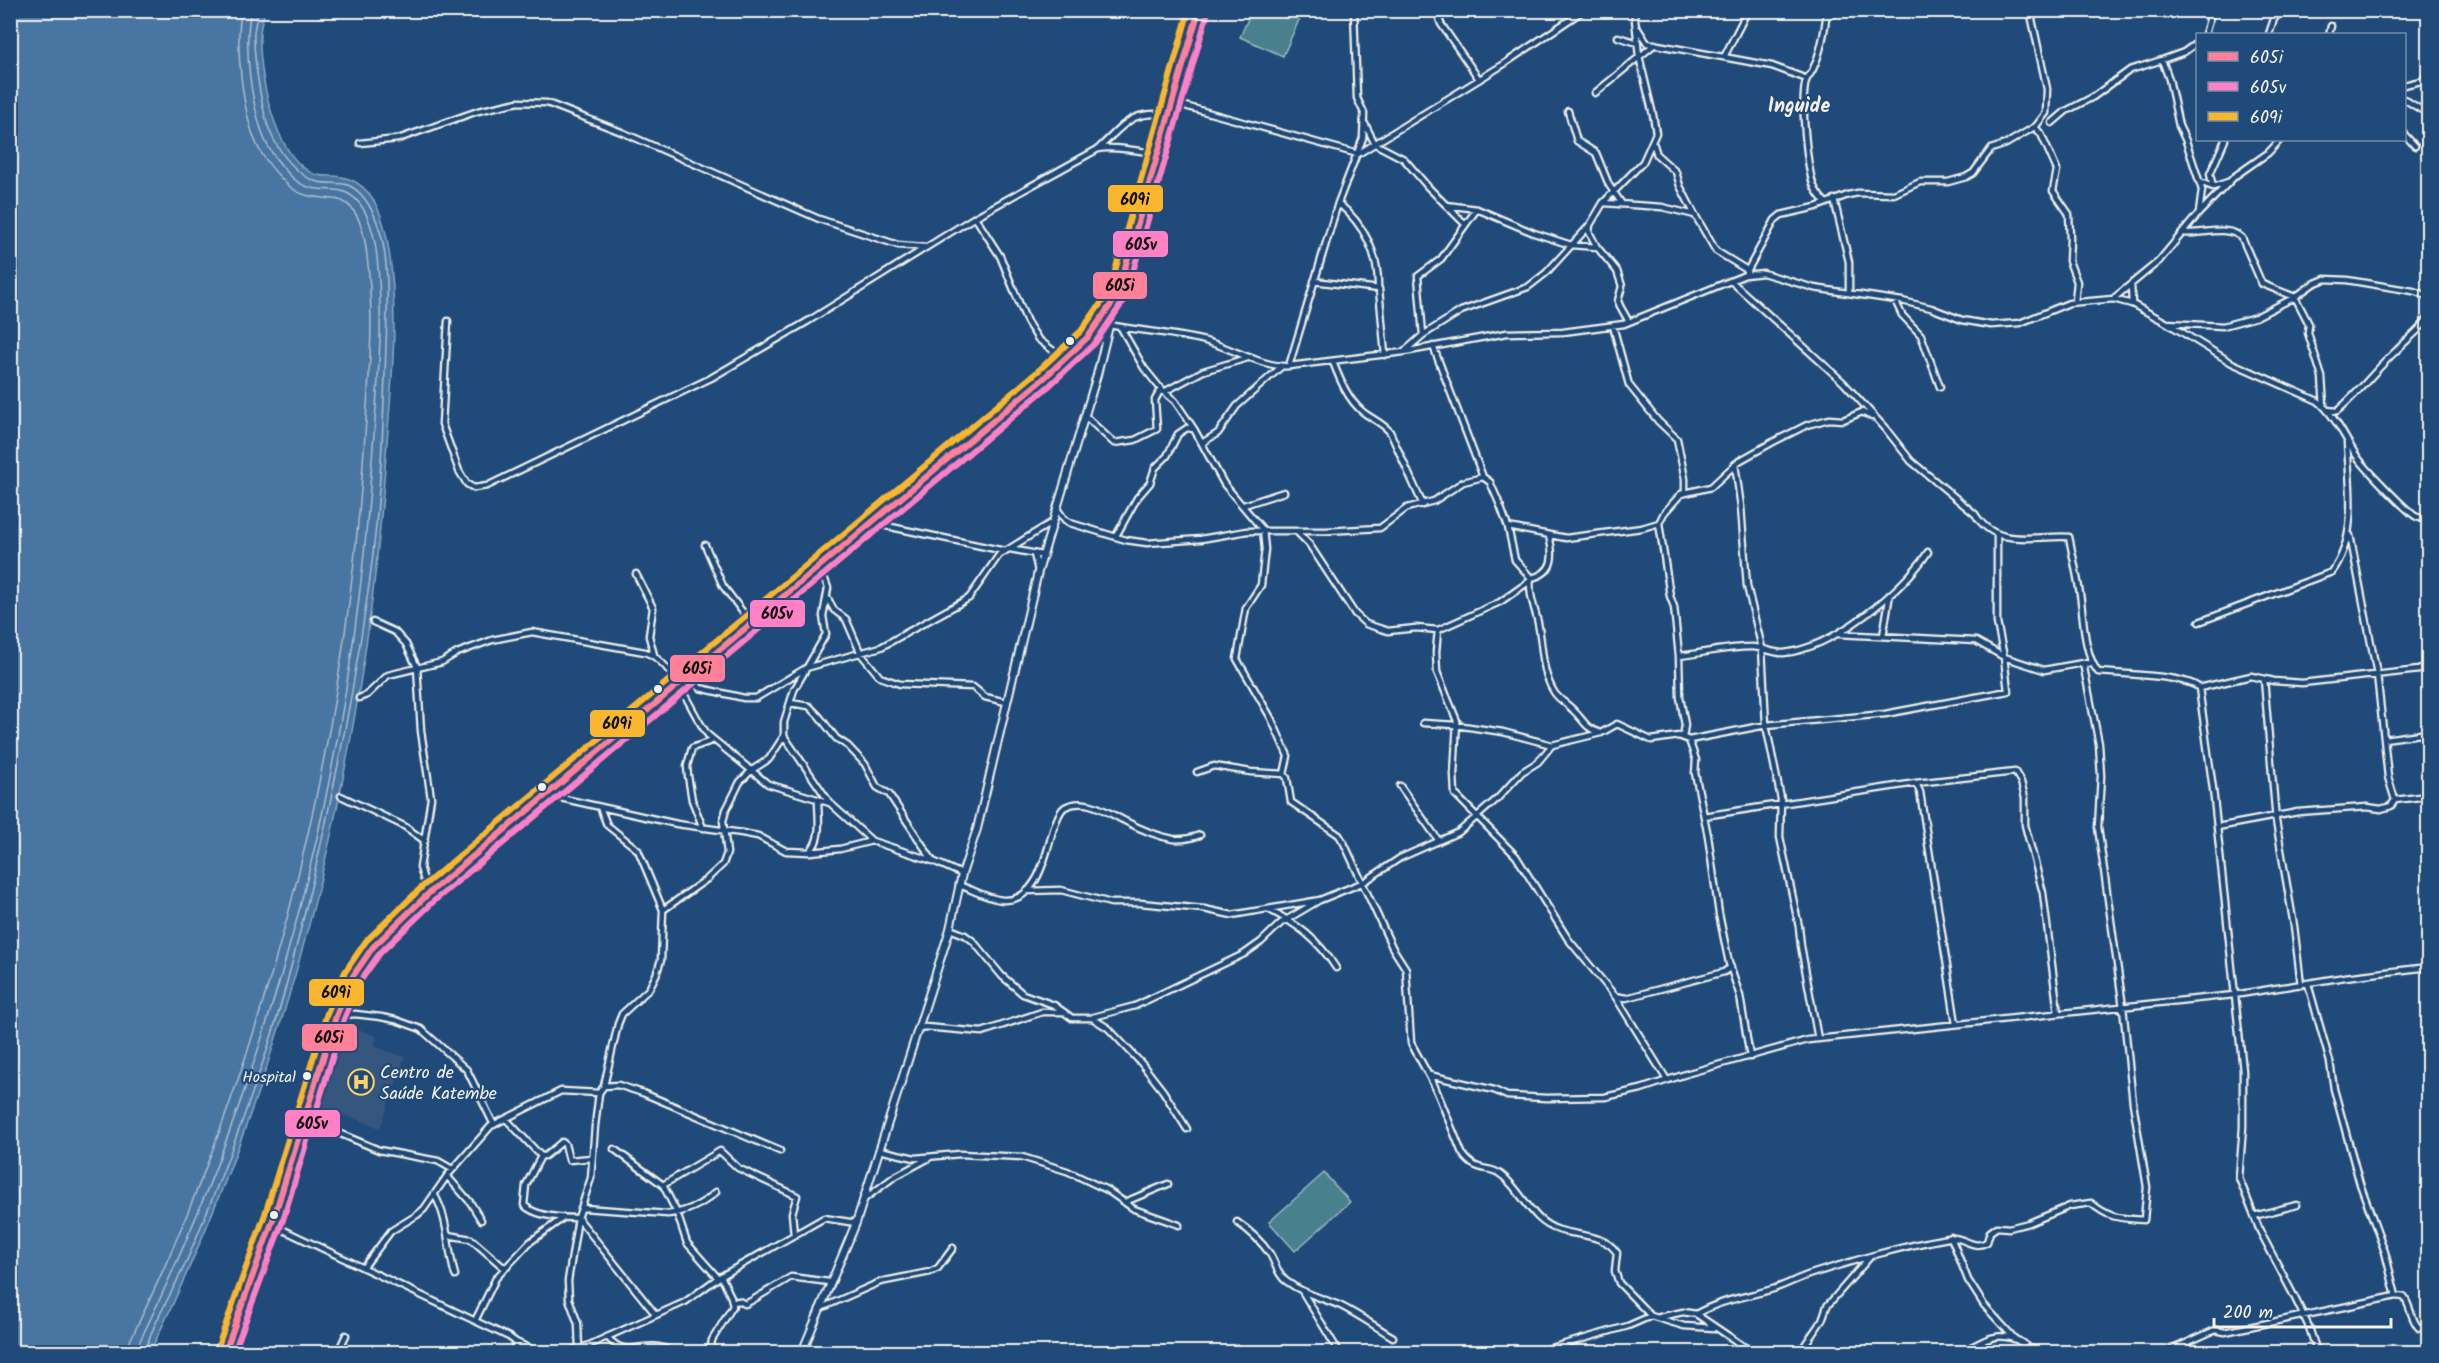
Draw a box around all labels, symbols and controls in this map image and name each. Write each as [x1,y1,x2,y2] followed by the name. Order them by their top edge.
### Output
[2196,33,2406,141] legend
[2250,44,2284,73] text: 605i
[2250,74,2287,103] text: 605v
[1768,91,1830,123] district label: Inguide
[2250,104,2283,133] text: 609i
[1107,184,1164,213] line badge: 609i
[1120,188,1150,213] text: 609i
[1112,230,1169,258] line badge: 605v
[1125,233,1158,258] text: 605v
[1092,271,1148,300] line badge: 605i
[1105,274,1135,299] text: 605i
[1064,335,1076,347] unlabelled marker
[749,599,806,628] line badge: 605v
[761,602,794,627] text: 605v
[669,654,726,683] line badge: 605i
[682,657,712,682] text: 605i
[652,683,664,695] unlabelled marker
[589,709,646,738] line badge: 609i
[602,712,632,737] text: 609i
[536,781,548,793] unlabelled marker
[308,978,365,1007] line badge: 609i
[321,981,351,1006] text: 609i
[301,1023,358,1052] line badge: 605i
[314,1026,344,1051] text: 605i
[380,1059,497,1109] place label: Centro de Saúde Katembe
[242,1065,296,1090] place label: Hospital
[346,1067,376,1097] hospital icon: Centro de Saúde Katembe
[301,1070,313,1082] marker: Hospital
[284,1109,341,1138] line badge: 605v
[296,1112,329,1137] text: 605v
[268,1209,280,1221] unlabelled marker
[2214,1291,2391,1329] scale bar
[2223,1299,2273,1328] text: 200 m

